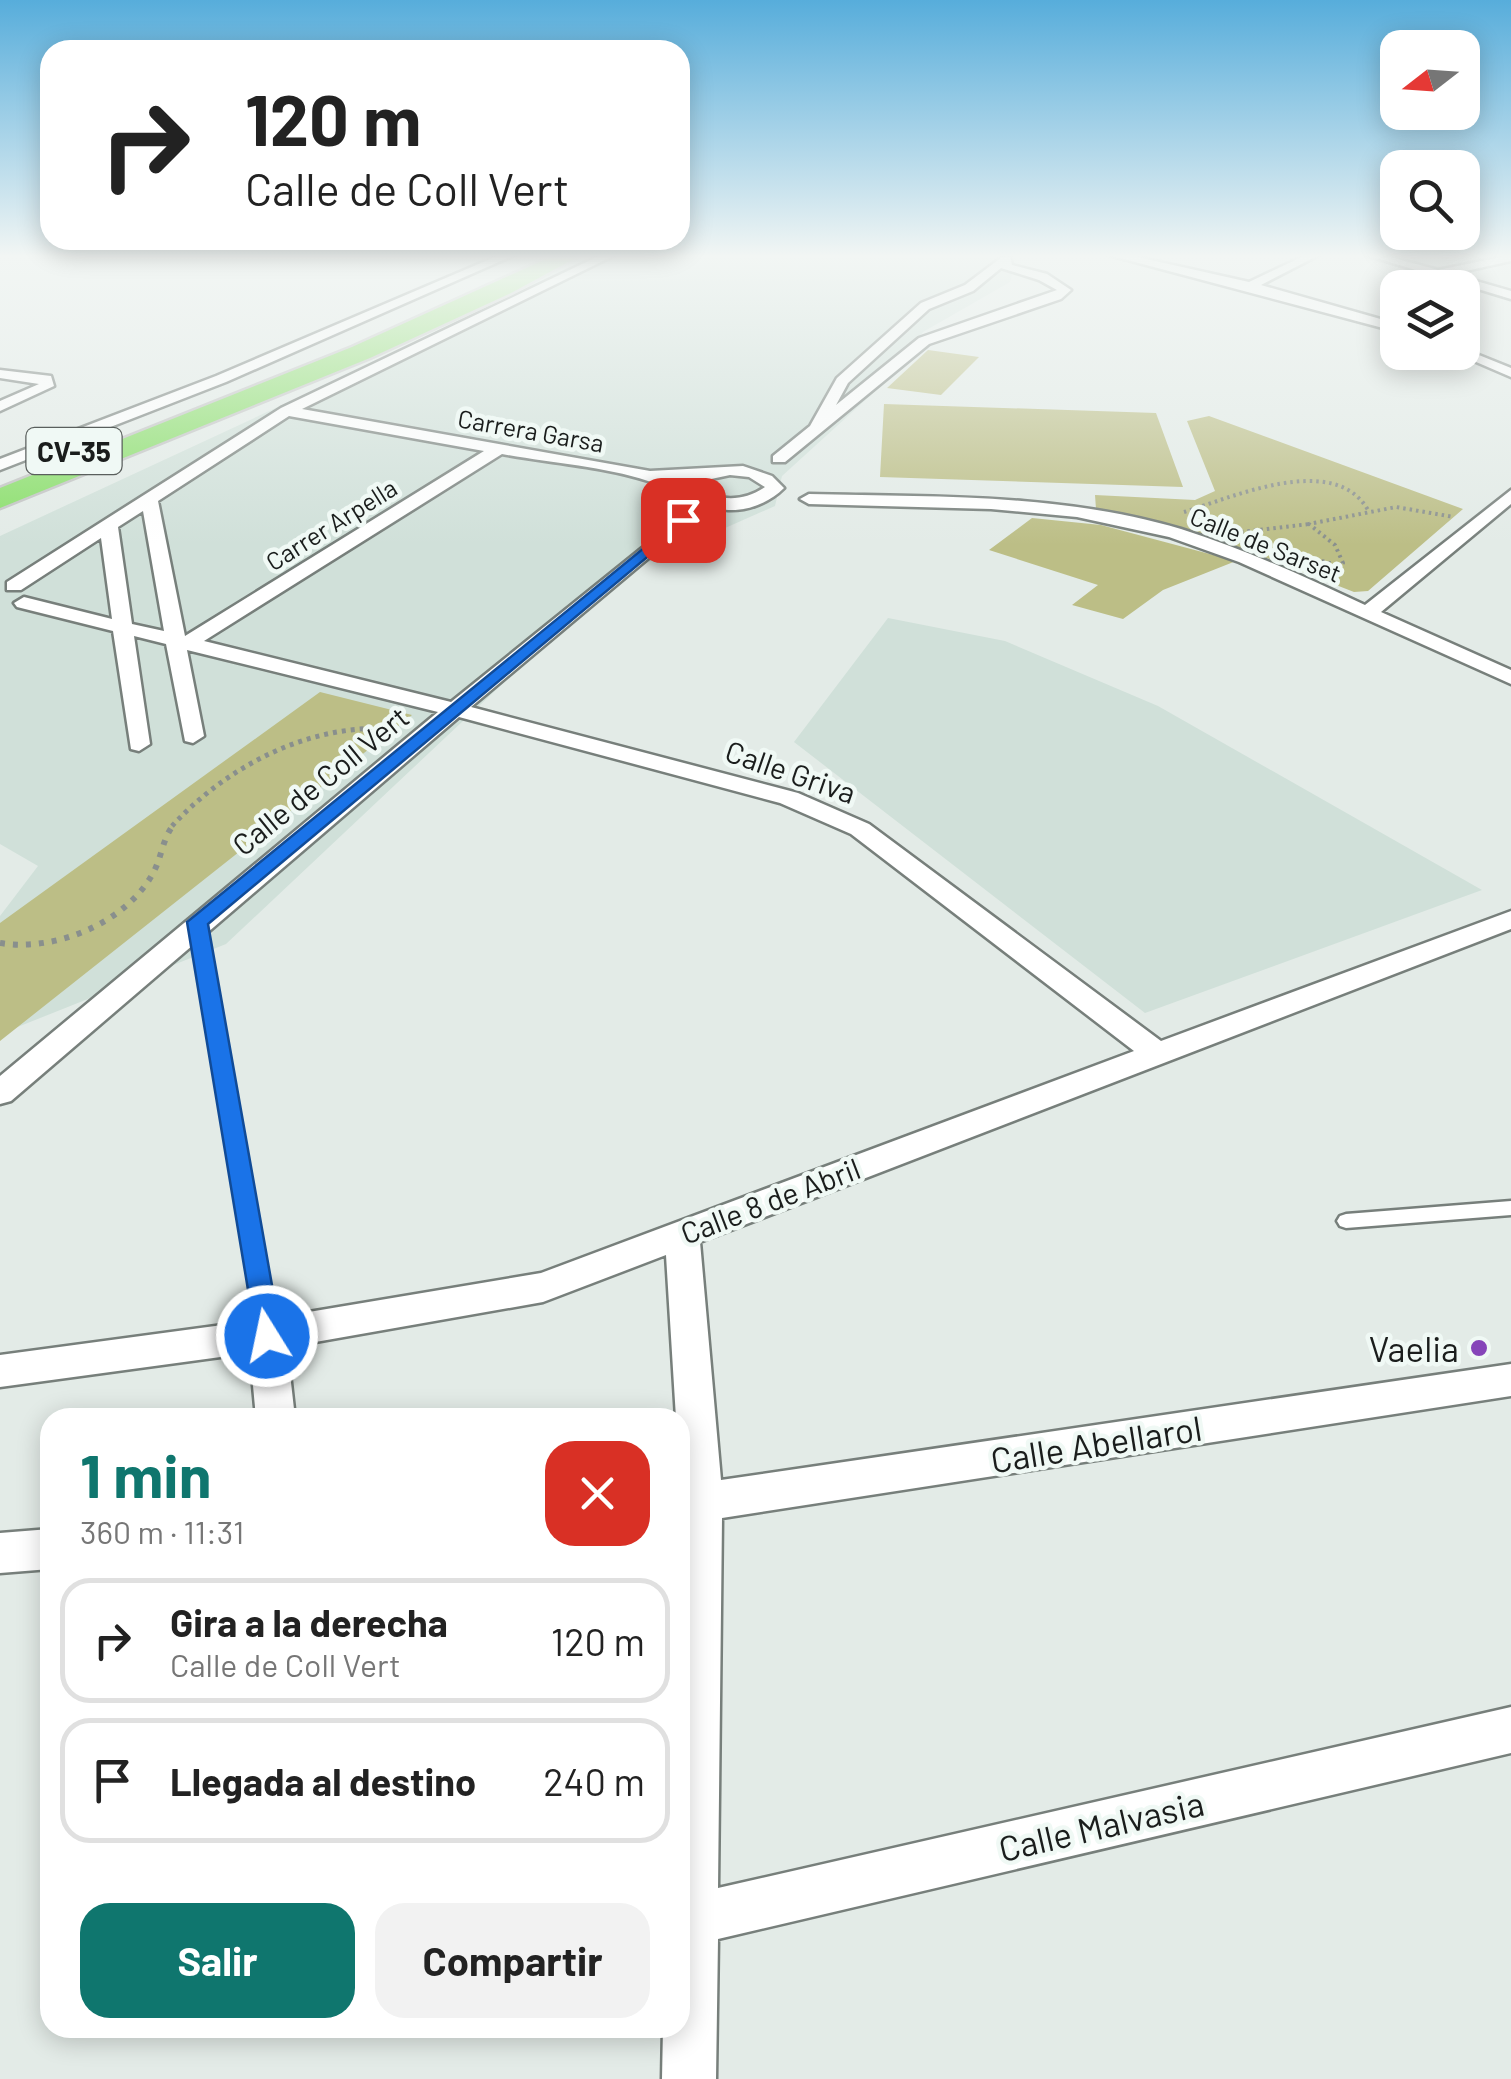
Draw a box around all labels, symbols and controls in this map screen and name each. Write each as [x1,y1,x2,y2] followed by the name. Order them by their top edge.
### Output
[1380,30,1480,130] north arrow
[1380,30,1480,370] map controls
[245,76,421,160] text: 120 m
[80,80,210,210] icon: right
[1380,150,1480,250] button: search
[245,161,569,215] text: Calle de Coll Vert
[1380,270,1480,370] button: layers
[456,402,606,458] street label: Carrera Garsa
[27,428,122,474] road number: CV-35
[260,472,402,576] street label: Carrer Arpella
[641,478,726,563] pin
[656,493,711,548] icon: arrive
[1186,500,1346,588] street label: Calle de Sarset
[225,698,415,862] street label: Calle de Coll Vert
[721,732,861,810] street label: Calle Griva
[675,1149,865,1251] street label: Calle 8 de Abril
[215,1284,319,1388] position arrow
[1369,1327,1459,1369] place label: Vaelia
[1468,1337,1490,1359] marker: Vaelia
[987,1406,1205,1480] street label: Calle Abellarol
[80,1438,211,1510] text: 1 min
[545,1441,650,1546] button: close
[80,1512,244,1550] text: 360 m · 11:31
[170,1599,448,1645] text: Gira a la derecha
[85,1613,140,1668] icon: right
[551,1618,645,1664] text: 120 m
[170,1645,401,1683] text: Calle de Coll Vert
[85,1753,140,1808] icon: arrive
[170,1758,476,1804] text: Llegada al destino
[543,1758,645,1804] text: 240 m
[994,1781,1208,1869] street label: Calle Malvasia
[80,1903,355,2018] button: Salir
[375,1903,650,2018] button: Compartir

